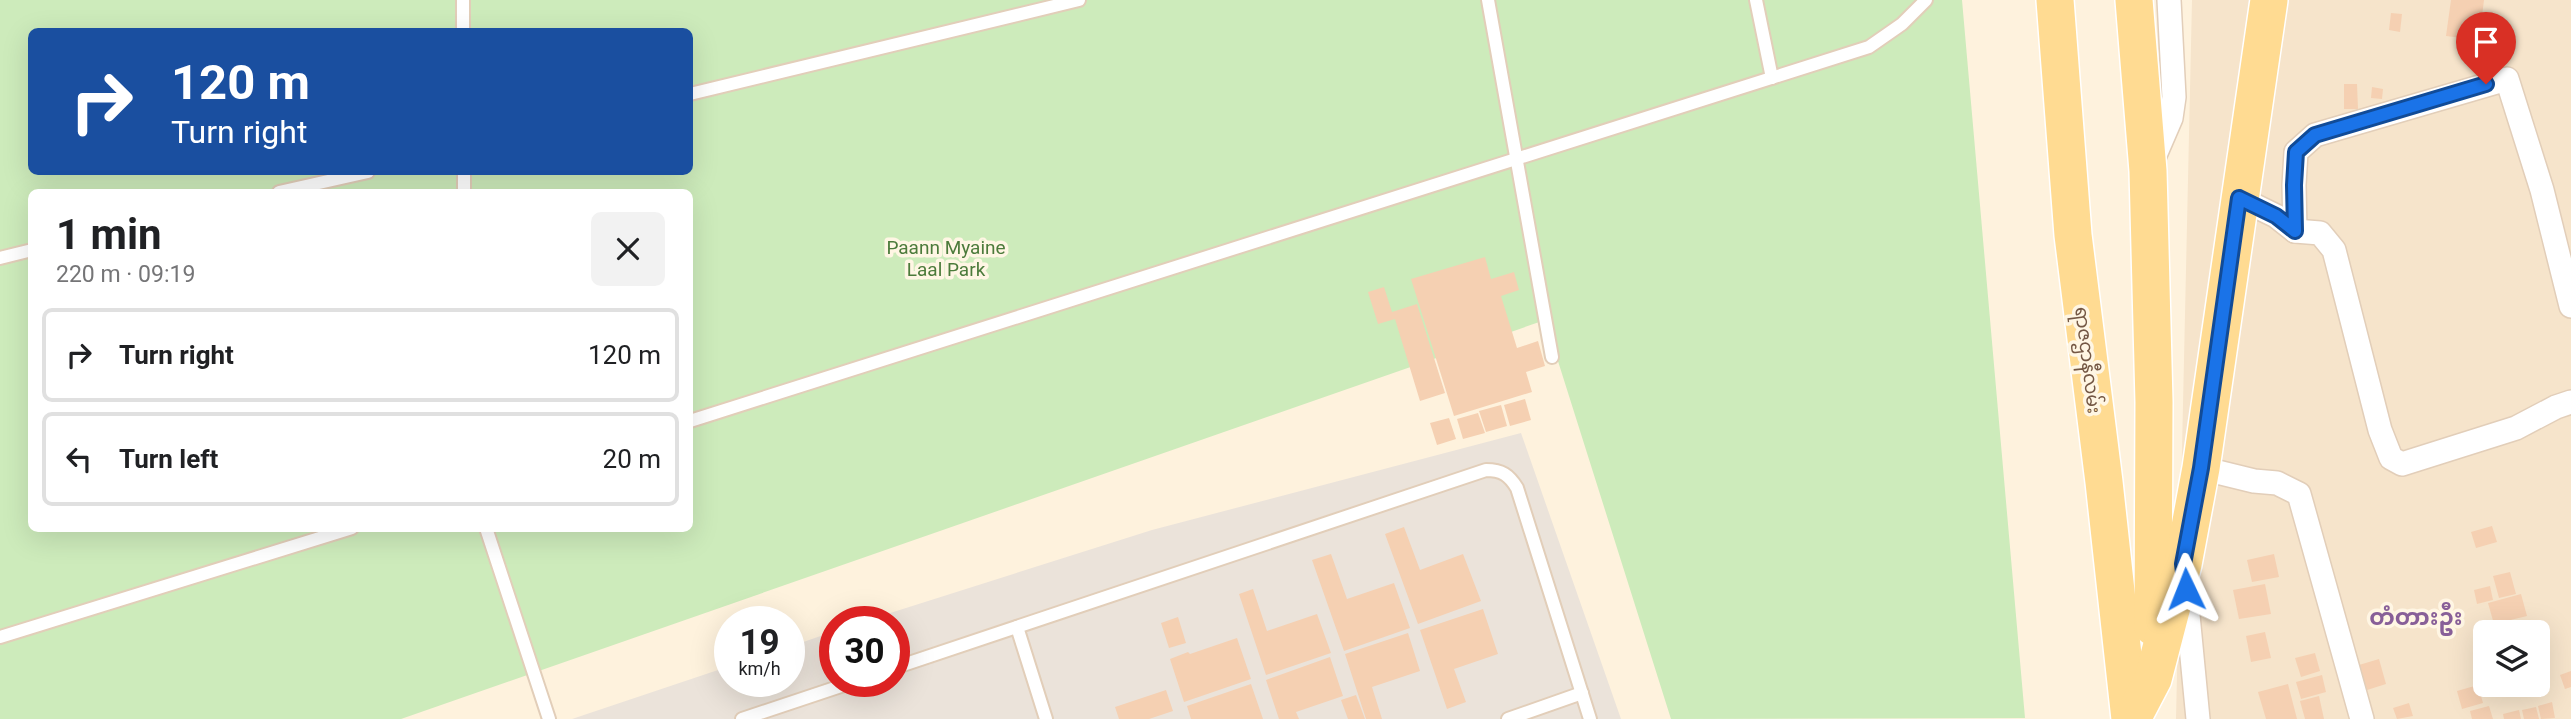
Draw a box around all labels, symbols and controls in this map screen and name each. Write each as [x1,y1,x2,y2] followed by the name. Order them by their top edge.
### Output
[2456,12.0,2516,84] pin
[2467,23,2505,61] icon: arrive
[171,54,310,111] text: 120 m
[56,56,147,147] icon: right
[171,113,307,151] text: Turn right
[56,210,162,259] text: 1 min
[591,212,665,286] button: close
[886,236,1006,281] park label: Paann Myaine Laal Park
[56,261,195,288] text: 220 m · 09:19
[2066,305,2109,415] street label: ရာဇဌာနီလမ်း
[60,336,98,374] icon: right
[119,340,234,370] text: Turn right
[588,340,661,370] text: 120 m
[60,440,98,478] icon: left
[119,444,218,474] text: Turn left
[603,444,661,474] text: 20 m
[2149,552,2223,626] position arrow
[2369,602,2463,636] district label: တံတားဦး
[819,606,910,697] speed limit sign: 30
[2473,620,2550,697] map controls
[2473,620,2550,697] button: layers
[739,622,780,663] text: 19
[738,658,781,679] text: km/h

